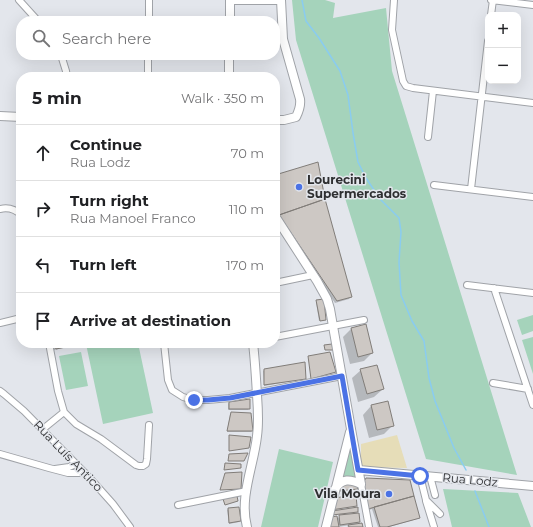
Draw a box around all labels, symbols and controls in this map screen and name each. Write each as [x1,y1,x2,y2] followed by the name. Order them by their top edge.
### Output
[485,12,521,84] map controls
[485,12,521,48] button: +
[16,16,280,60] search box
[30,27,52,49] icon: search
[62,29,151,48] text: Search here
[485,48,521,84] button: −
[32,88,82,108] text: 5 min
[181,90,264,106] text: Walk · 350 m
[70,135,142,154] text: Continue
[32,142,54,164] icon: ahead
[231,145,264,161] text: 70 m
[70,154,130,170] text: Rua Lodz
[307,172,407,201] place label: Lourecini Supermercados
[294,182,304,192] marker: Lourecini Supermercados
[70,191,149,210] text: Turn right
[32,198,54,220] icon: right
[229,201,264,217] text: 110 m
[70,210,196,226] text: Rua Manoel Franco
[32,254,54,276] icon: left
[70,255,137,274] text: Turn left
[226,257,264,273] text: 170 m
[32,310,54,332] icon: arrive
[70,311,231,330] text: Arrive at destination
[185,391,203,409] route end
[31,417,106,494] street label: Rua Luís Antico
[411,467,429,485] route start
[442,470,498,489] street label: Rua Lodz
[313,486,381,501] place label: Vila Moura
[384,489,394,499] marker: Vila Moura

